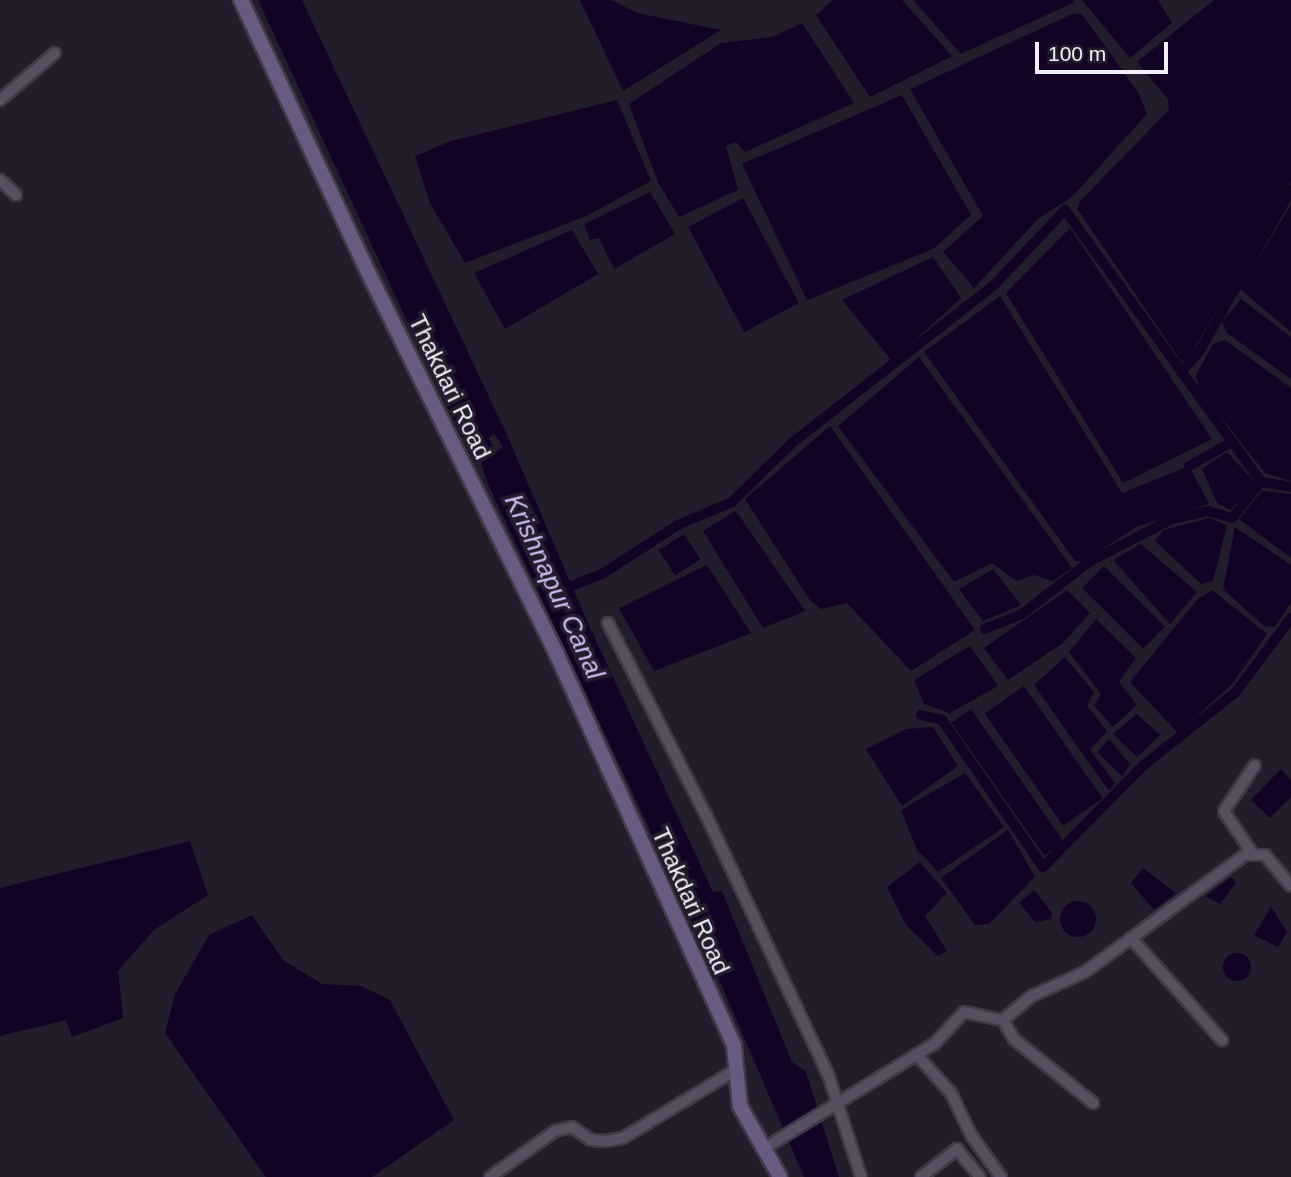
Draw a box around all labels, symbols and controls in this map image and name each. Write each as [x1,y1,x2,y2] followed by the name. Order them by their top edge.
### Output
[1039,28,1172,72] scale bar
[1048,42,1106,65] text: 100 m
[403,310,497,464] street label: Thakdari Road
[497,489,611,685] water label: Krishnapur Canal
[646,823,736,979] street label: Thakdari Road

